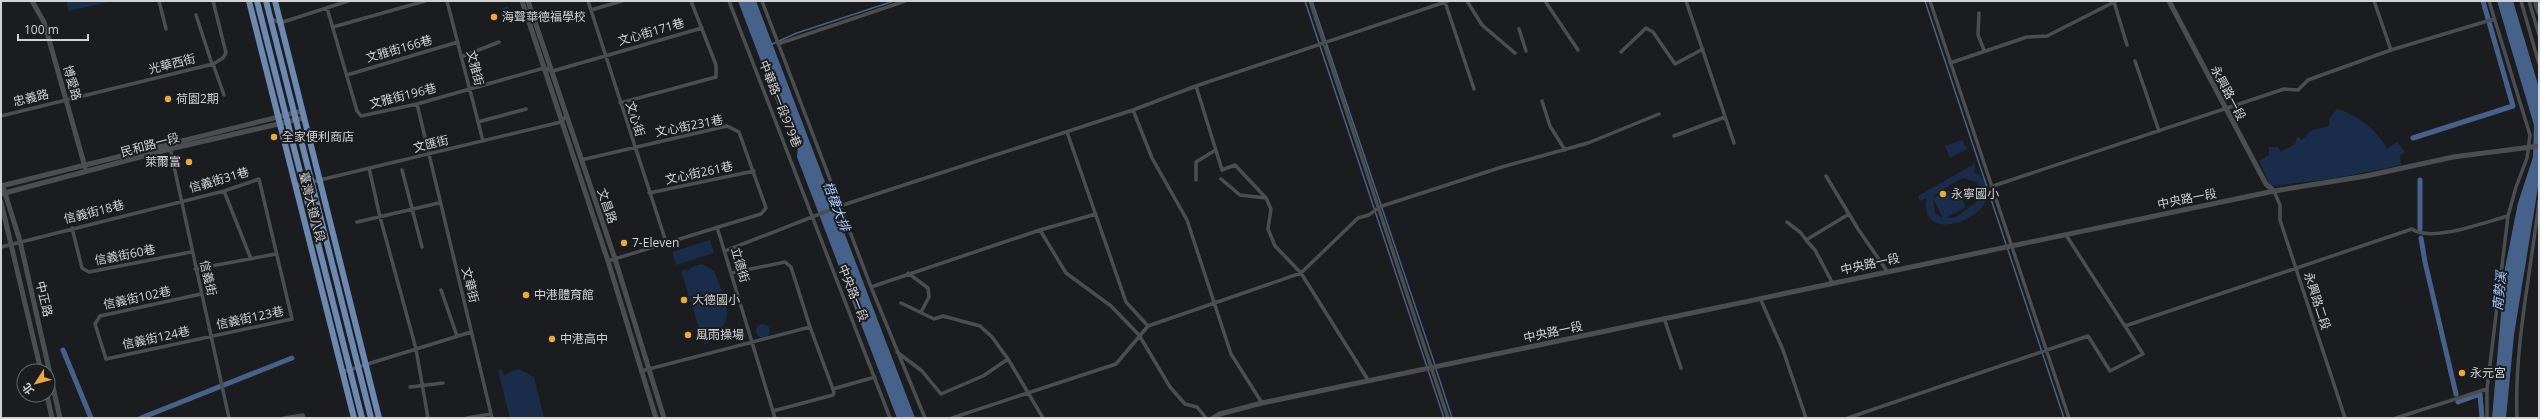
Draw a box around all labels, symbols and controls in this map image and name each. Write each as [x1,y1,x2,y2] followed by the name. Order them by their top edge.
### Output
[502,8,586,25] place label: 海聲華德福學校
[489,12,499,22] marker: 海聲華德福學校
[616,14,686,49] street label: 文心街171巷
[18,16,88,42] scale bar
[24,21,59,38] text: 100 m
[364,31,434,66] street label: 文雅街166巷
[463,48,488,87] street label: 文雅街
[147,49,197,78] street label: 光華西街
[755,58,806,150] street label: 中華路一段979巷
[2207,62,2250,123] street label: 永興路一段
[59,63,86,103] street label: 博愛路
[368,79,438,112] street label: 文雅街196巷
[11,85,50,110] street label: 忠義路
[176,90,219,107] place label: 荷園2期
[163,94,173,104] marker: 荷園2期
[622,99,649,139] street label: 文心街
[654,111,724,140] street label: 文心街231巷
[282,128,354,145] place label: 全家便利商店
[119,129,181,160] street label: 民和路一段
[411,131,450,156] street label: 文匯街
[269,132,279,142] marker: 全家便利商店
[145,153,181,170] place label: 萊爾富
[184,157,194,167] marker: 萊爾富
[664,157,734,188] street label: 文心街261巷
[187,163,251,196] street label: 信義街31巷
[296,170,329,244] street label: 臺灣大道八段
[819,178,855,235] water label: 梧棲大排
[2156,184,2218,213] street label: 中央路一段
[1951,185,1999,202] place label: 永寧國小
[594,186,621,226] street label: 文昌路
[1938,189,1948,199] marker: 永寧國小
[62,196,126,227] street label: 信義街18巷
[632,234,679,251] place label: 7-Eleven
[619,238,629,248] marker: 7-Eleven
[93,240,157,269] street label: 信義街60巷
[727,245,754,285] street label: 立德街
[1839,249,1901,278] street label: 中央路一段
[196,258,221,297] street label: 信義街
[834,262,873,324] street label: 中央路一段
[458,265,483,304] street label: 文華街
[2488,269,2510,311] water label: 南勢溪
[2300,270,2335,332] street label: 永興路二段
[32,279,57,318] street label: 中正路
[102,282,172,313] street label: 信義街102巷
[534,286,594,303] place label: 中港體育館
[521,290,531,300] marker: 中港體育館
[692,291,740,308] place label: 大德國小
[679,295,689,305] marker: 大德國小
[215,302,285,333] street label: 信義街123巷
[1522,317,1584,346] street label: 中央路一段
[121,322,191,353] street label: 信義街124巷
[696,326,744,343] place label: 風雨操場
[560,330,608,347] place label: 中港高中
[683,330,693,340] marker: 風雨操場
[547,334,557,344] marker: 中港高中
[16,363,56,403] north arrow
[2470,364,2506,381] place label: 永元宮
[2457,368,2467,378] marker: 永元宮
[18,380,37,398] text: 北

